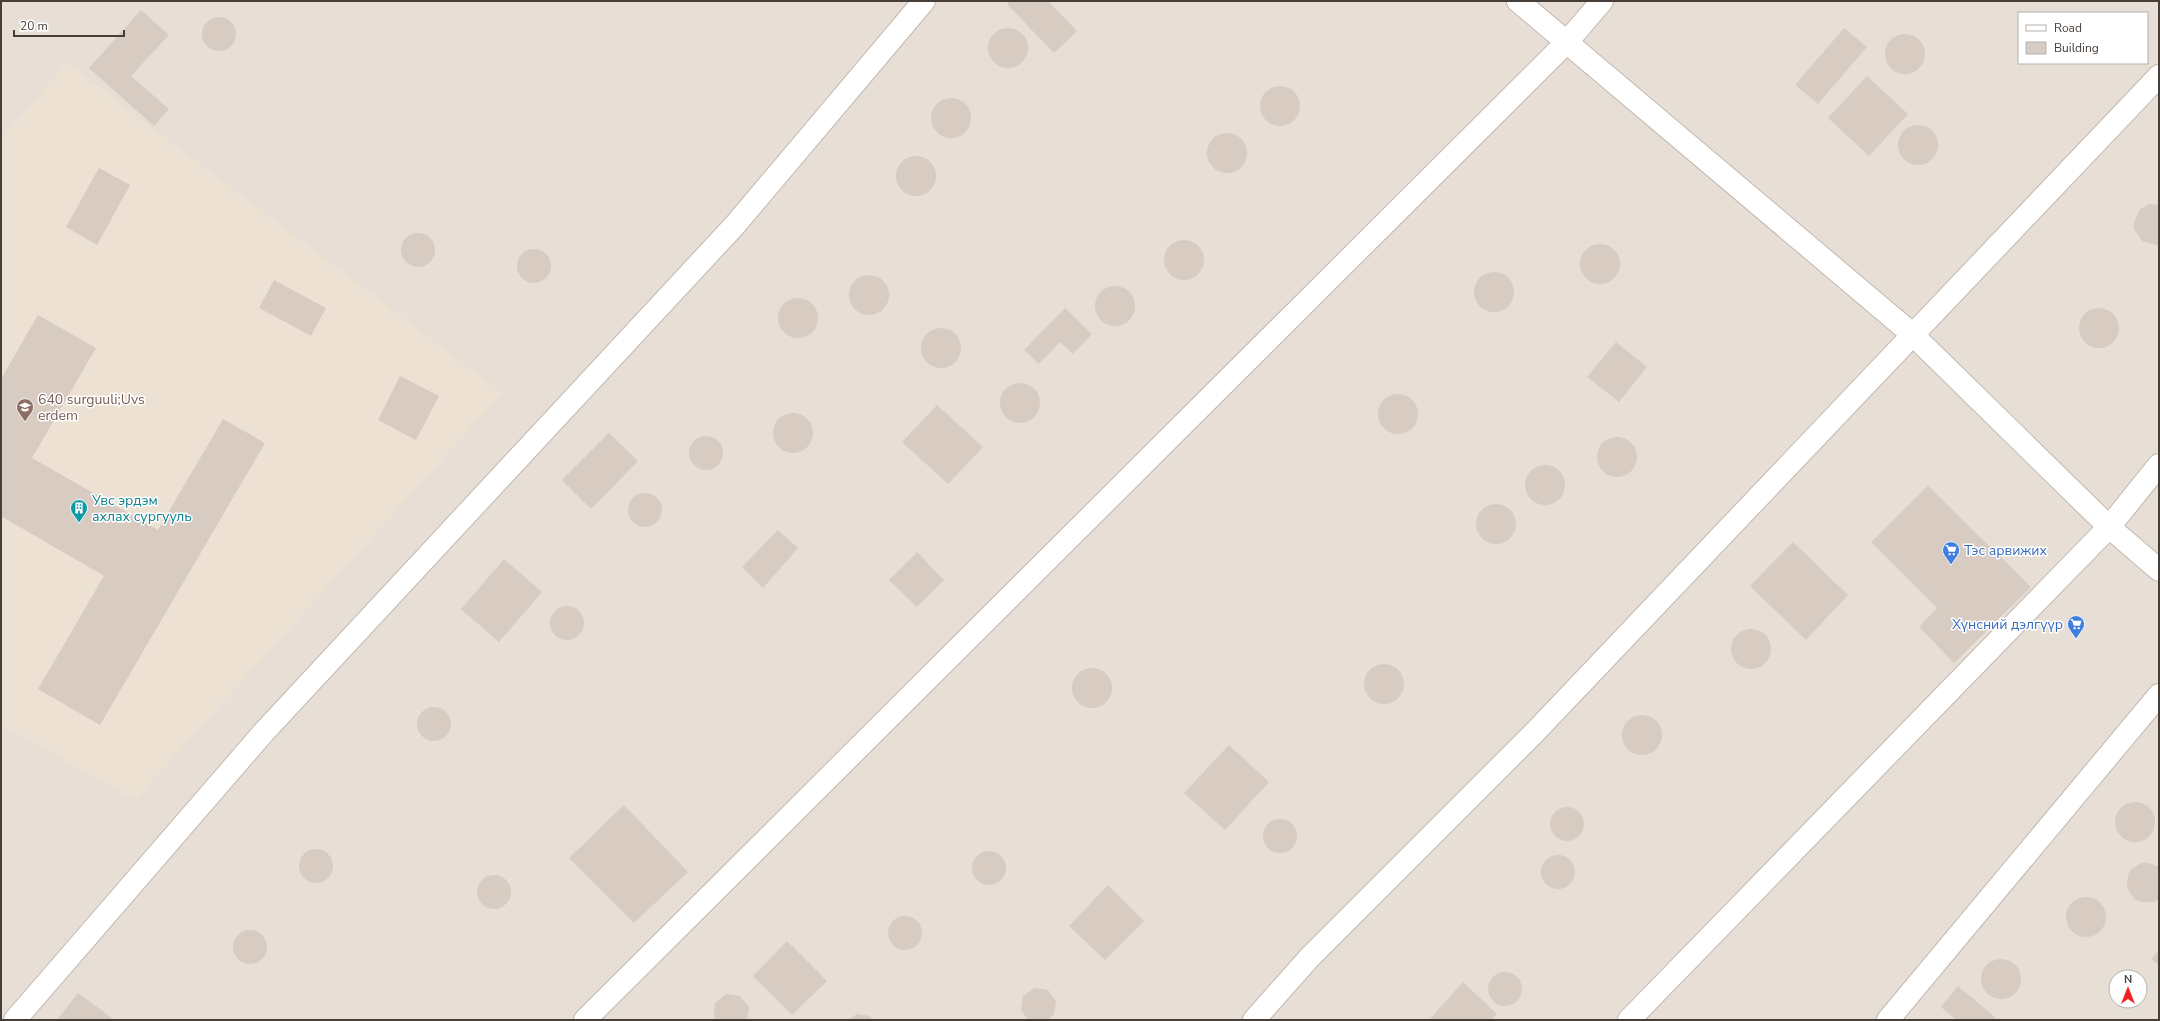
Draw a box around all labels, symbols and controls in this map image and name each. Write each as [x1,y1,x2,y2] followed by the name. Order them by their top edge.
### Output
[14,12,124,38] scale bar
[2018,12,2148,64] legend
[20,18,48,34] text: 20 m
[2054,20,2082,36] text: Road
[2054,40,2099,56] text: Building
[38,390,145,425] place label: 640 surguuli;Uvs erdem
[15,397,35,422] school or university icon: 640 surguuli;Uvs erdem
[91,491,192,526] place label: Увс эрдэм ахлах сургууль
[69,498,89,523] building icon: Увс эрдэм ахлах сургууль
[1941,540,1961,565] supermarket icon: Тэс арвижих
[1964,541,2048,560] place label: Тэс арвижих
[2066,614,2086,639] supermarket icon: Хүнсний дэлгүүр
[1952,615,2063,634] place label: Хүнсний дэлгүүр
[2108,969,2148,1009] north arrow
[2124,972,2132,987] text: N

